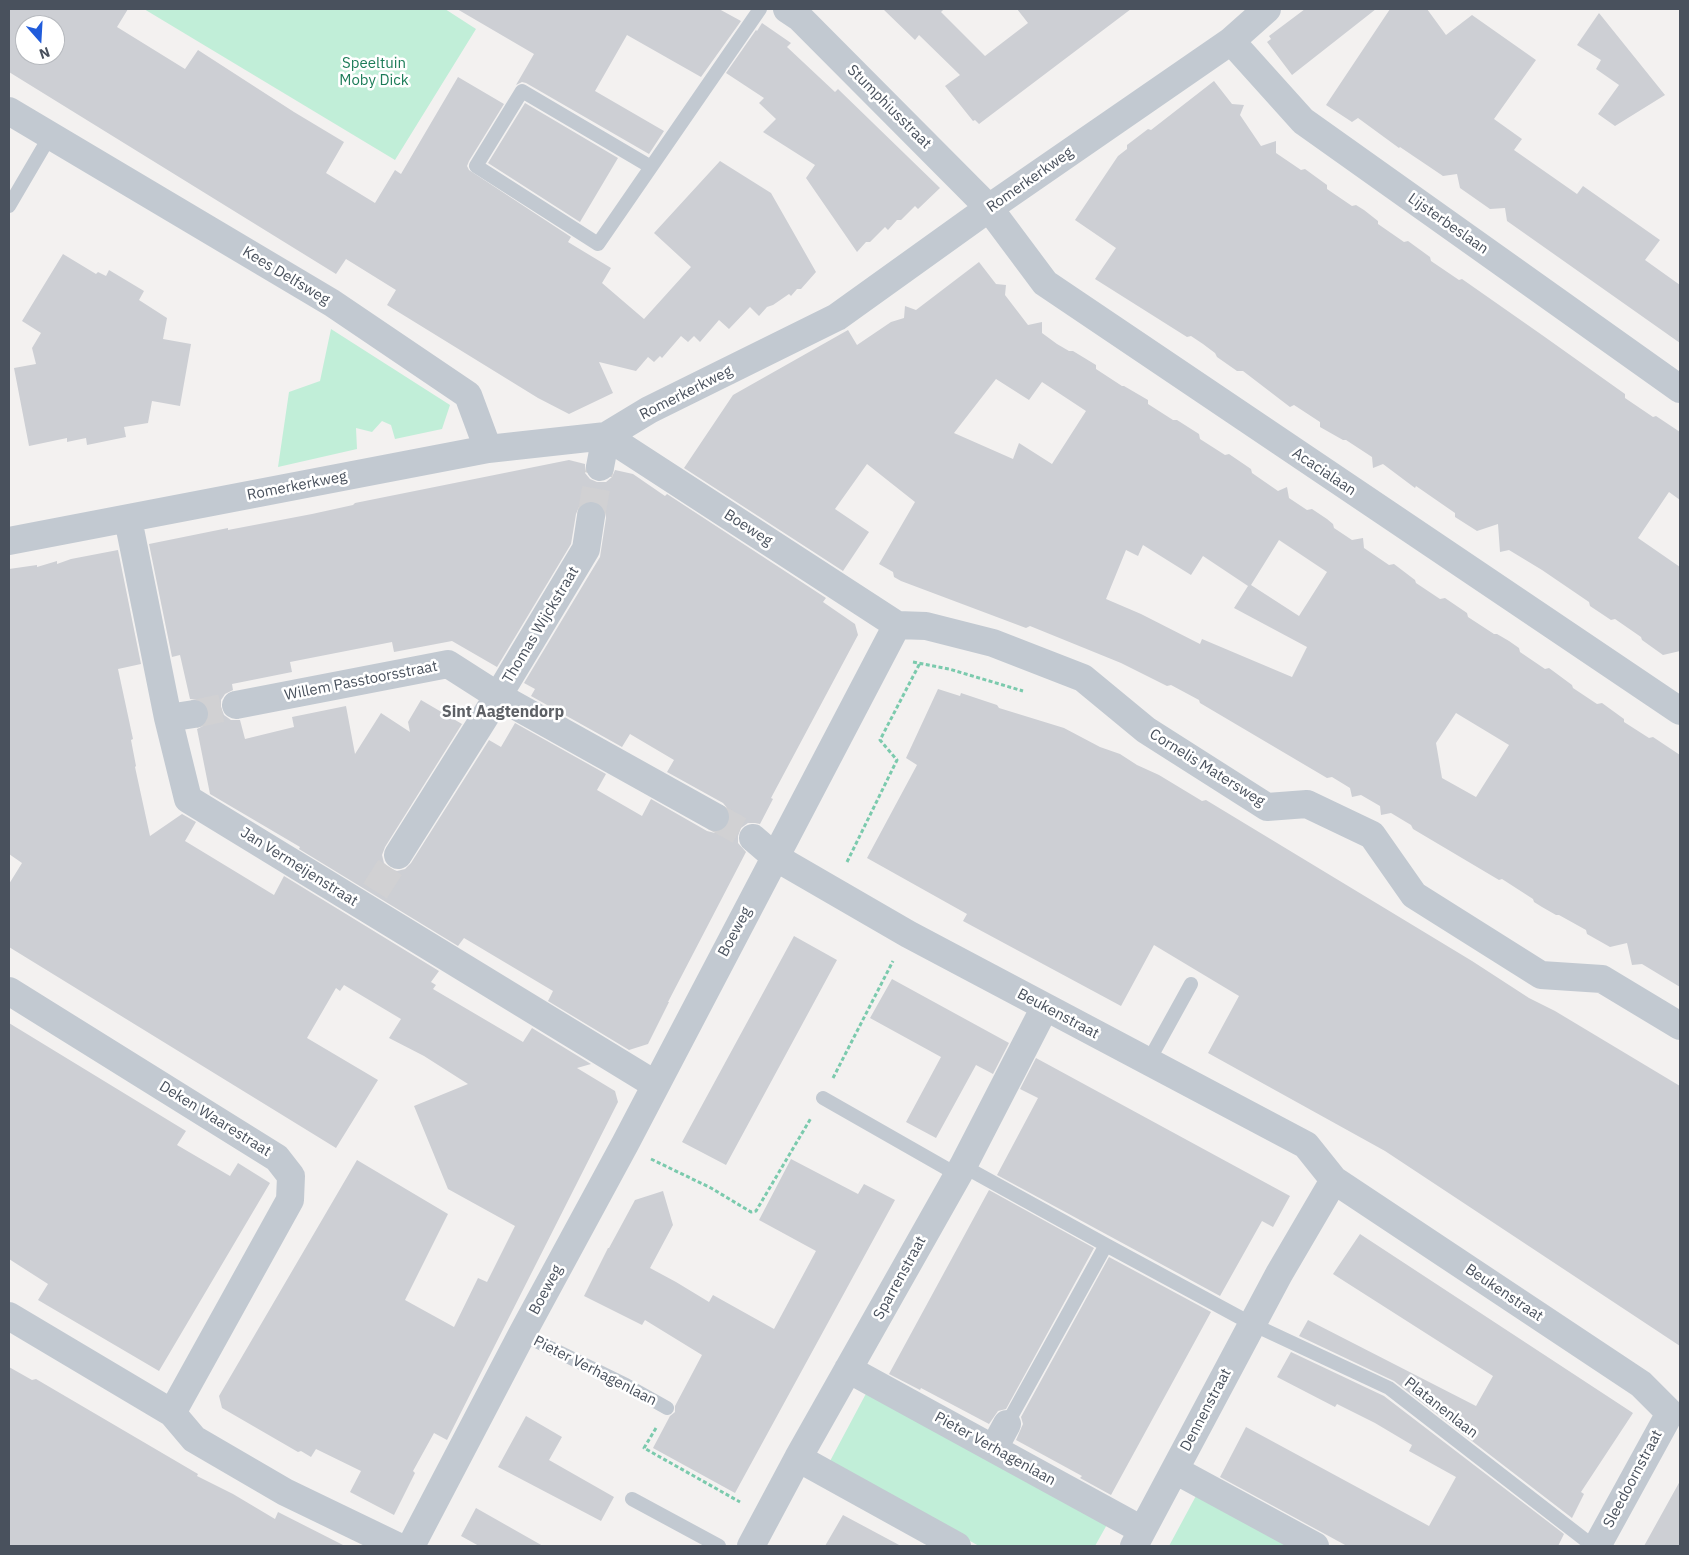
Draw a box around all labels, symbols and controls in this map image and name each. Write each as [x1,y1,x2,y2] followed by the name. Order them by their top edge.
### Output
[15,15,65,65] north arrow
[37,43,52,63] text: N
[339,55,409,90] park label: Speeltuin Moby Dick
[843,61,935,153] street label: Stumphiusstraat
[983,144,1077,216] street label: Romerkerkweg
[1404,190,1492,258] street label: Lijsterbeslaan
[239,243,333,309] street label: Kees Delfsweg
[637,362,735,424] street label: Romerkerkweg
[1289,444,1359,500] street label: Acacialaan
[245,467,349,505] street label: Romerkerkweg
[720,506,776,550] street label: Boeweg
[499,563,583,687] street label: Thomas Wijckstraat
[283,657,439,705] street label: Willem Passtoorsstraat
[442,702,564,722] district label: Sint Aagtendorp
[1146,725,1268,811] street label: Cornelis Matersweg
[237,824,361,910] street label: Jan Vermeijenstraat
[714,904,756,960] street label: Boeweg
[1014,985,1102,1043] street label: Beukenstraat
[156,1077,274,1161] street label: Deken Waarestraat
[870,1233,930,1323] street label: Sparrenstraat
[1462,1260,1546,1326] street label: Beukenstraat
[525,1262,567,1318] street label: Boeweg
[530,1332,660,1410] street label: Pieter Verhagenlaan
[1177,1365,1235,1455] street label: Dennenstraat
[1401,1374,1481,1442] street label: Platanenlaan
[931,1408,1059,1490] street label: Pieter Verhagenlaan
[1600,1427,1666,1531] street label: Sleedoornstraat

